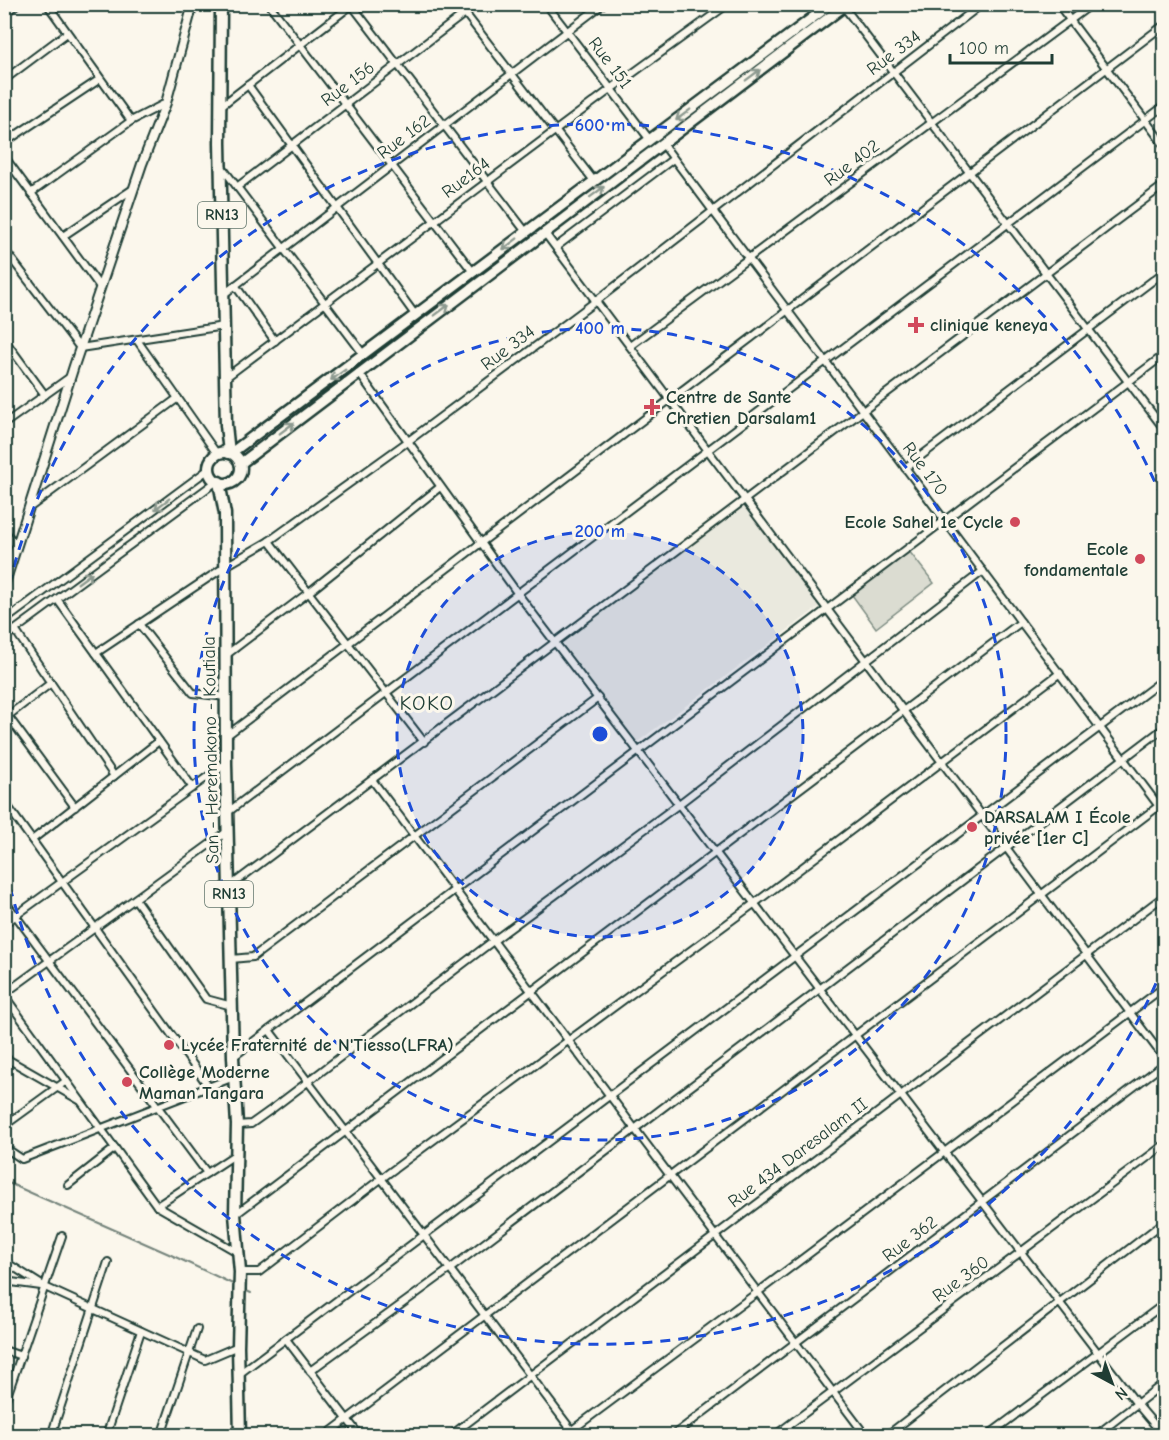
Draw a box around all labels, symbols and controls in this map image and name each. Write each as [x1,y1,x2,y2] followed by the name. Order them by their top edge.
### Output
[863,26,925,80] street label: Rue 334
[950,27,1052,65] scale bar
[584,33,636,93] street label: Rue 151
[959,38,1009,59] text: 100 m
[317,57,379,111] street label: Rue 156
[745,69,761,82] one-way arrow
[676,109,692,121] one-way arrow
[373,110,435,164] street label: Rue 162
[575,115,625,136] text: 600 m
[820,135,884,191] street label: Rue 402
[438,153,494,203] street label: Rue164
[589,186,605,198] one-way arrow
[198,202,246,228] road number: RN13
[502,237,518,250] one-way arrow
[434,304,450,317] one-way arrow
[930,315,1048,336] place label: clinique keneya
[907,316,925,334] marker: clinique keneya
[575,318,625,339] text: 400 m
[477,321,539,375] street label: Rue 334
[330,369,346,381] one-way arrow
[666,387,816,429] place label: Centre de Sante Chretien Darsalam1
[643,398,661,416] marker: Centre de Sante Chretien Darsalam1
[279,422,295,435] one-way arrow
[898,438,952,500] street label: Rue 170
[155,498,171,510] one-way arrow
[844,512,1003,533] place label: Ecole Sahel 1e Cycle
[1008,515,1022,529] marker: Ecole Sahel 1e Cycle
[575,521,625,542] text: 200 m
[1023,539,1128,581] place label: Ecole fondamentale
[1133,552,1147,566] marker: Ecole fondamentale
[77,572,93,585] one-way arrow
[199,636,223,864] street label: San - Heremakono - Koutiala
[400,691,454,715] district label: KOKO
[590,724,610,744] centre of rings
[984,806,1131,849] place label: DARSALAM I École privée [1er C]
[965,820,979,834] marker: DARSALAM I École privée [1er C]
[205,881,253,907] road number: RN13
[181,1035,454,1056] place label: Lycée Fraternité de N'Tiesso(LFRA)
[162,1038,176,1052] marker: Lycée Fraternité de N'Tiesso(LFRA)
[139,1062,270,1104] place label: Collège Moderne Maman Tangara
[120,1075,134,1089] marker: Collège Moderne Maman Tangara
[724,1094,872,1212] street label: Rue 434 Daresalam II
[878,1212,942,1266] street label: Rue 362
[929,1251,993,1307] street label: Rue 360
[1082,1353,1142,1413] north arrow
[1111,1383,1131,1404] text: N

